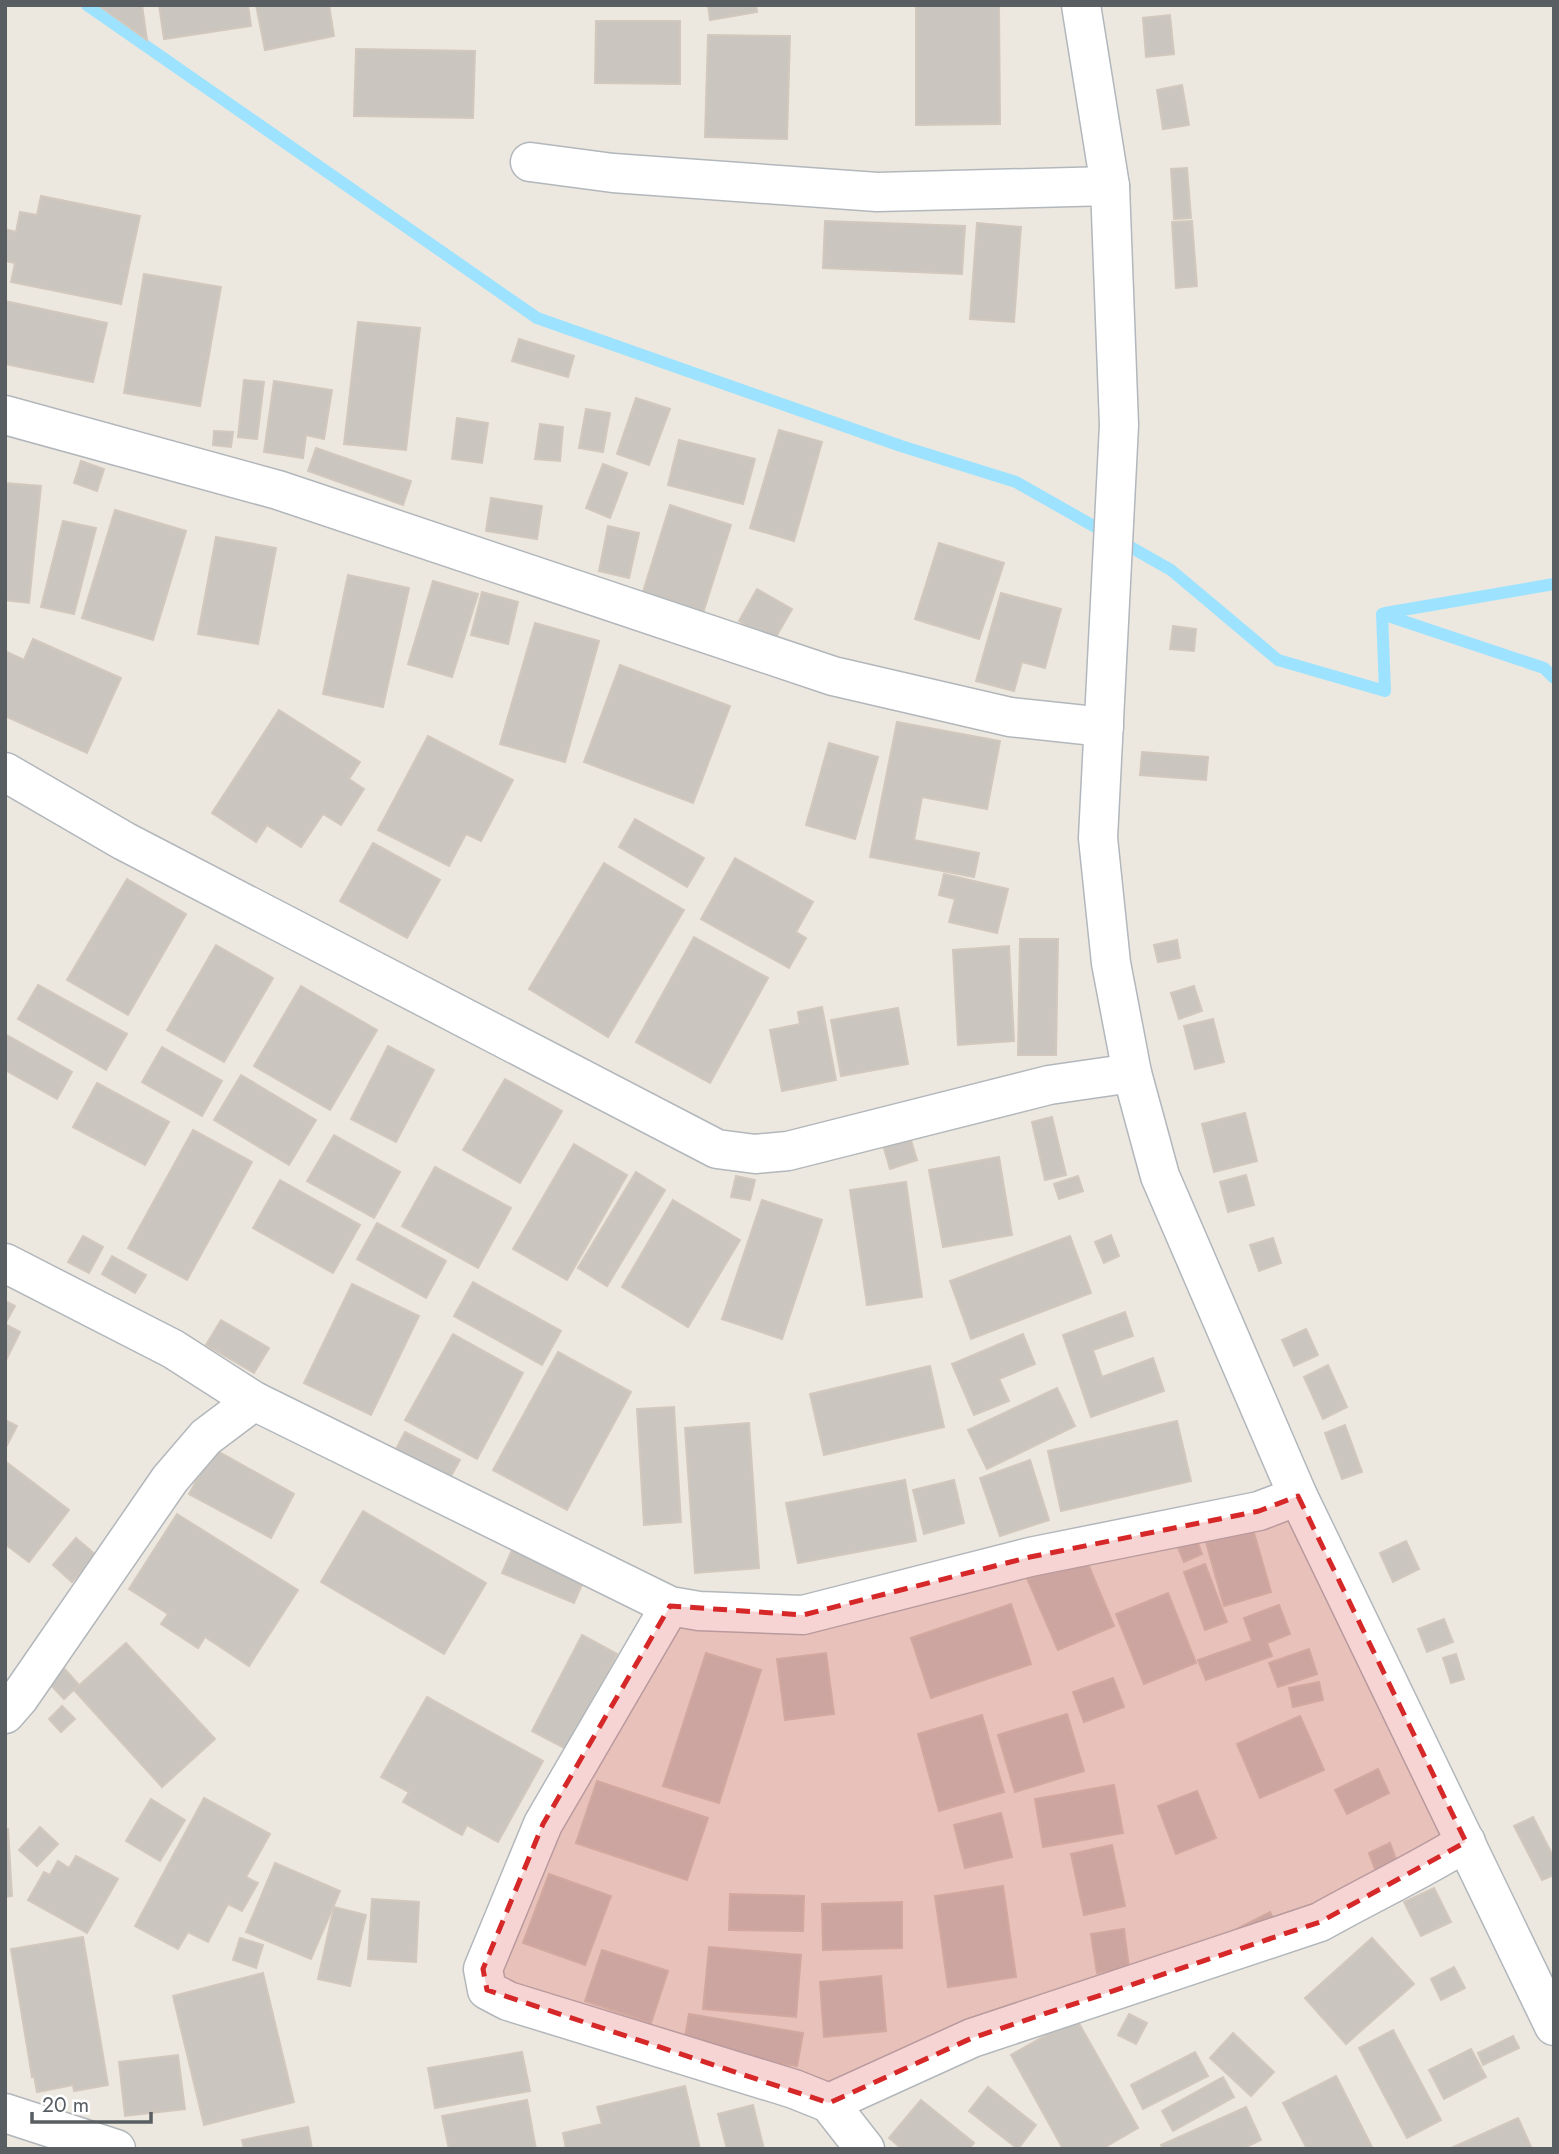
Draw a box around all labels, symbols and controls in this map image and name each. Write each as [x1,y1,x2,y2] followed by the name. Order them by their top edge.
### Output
[32,2080,150,2124] scale bar
[42,2090,89,2120] text: 20 m

